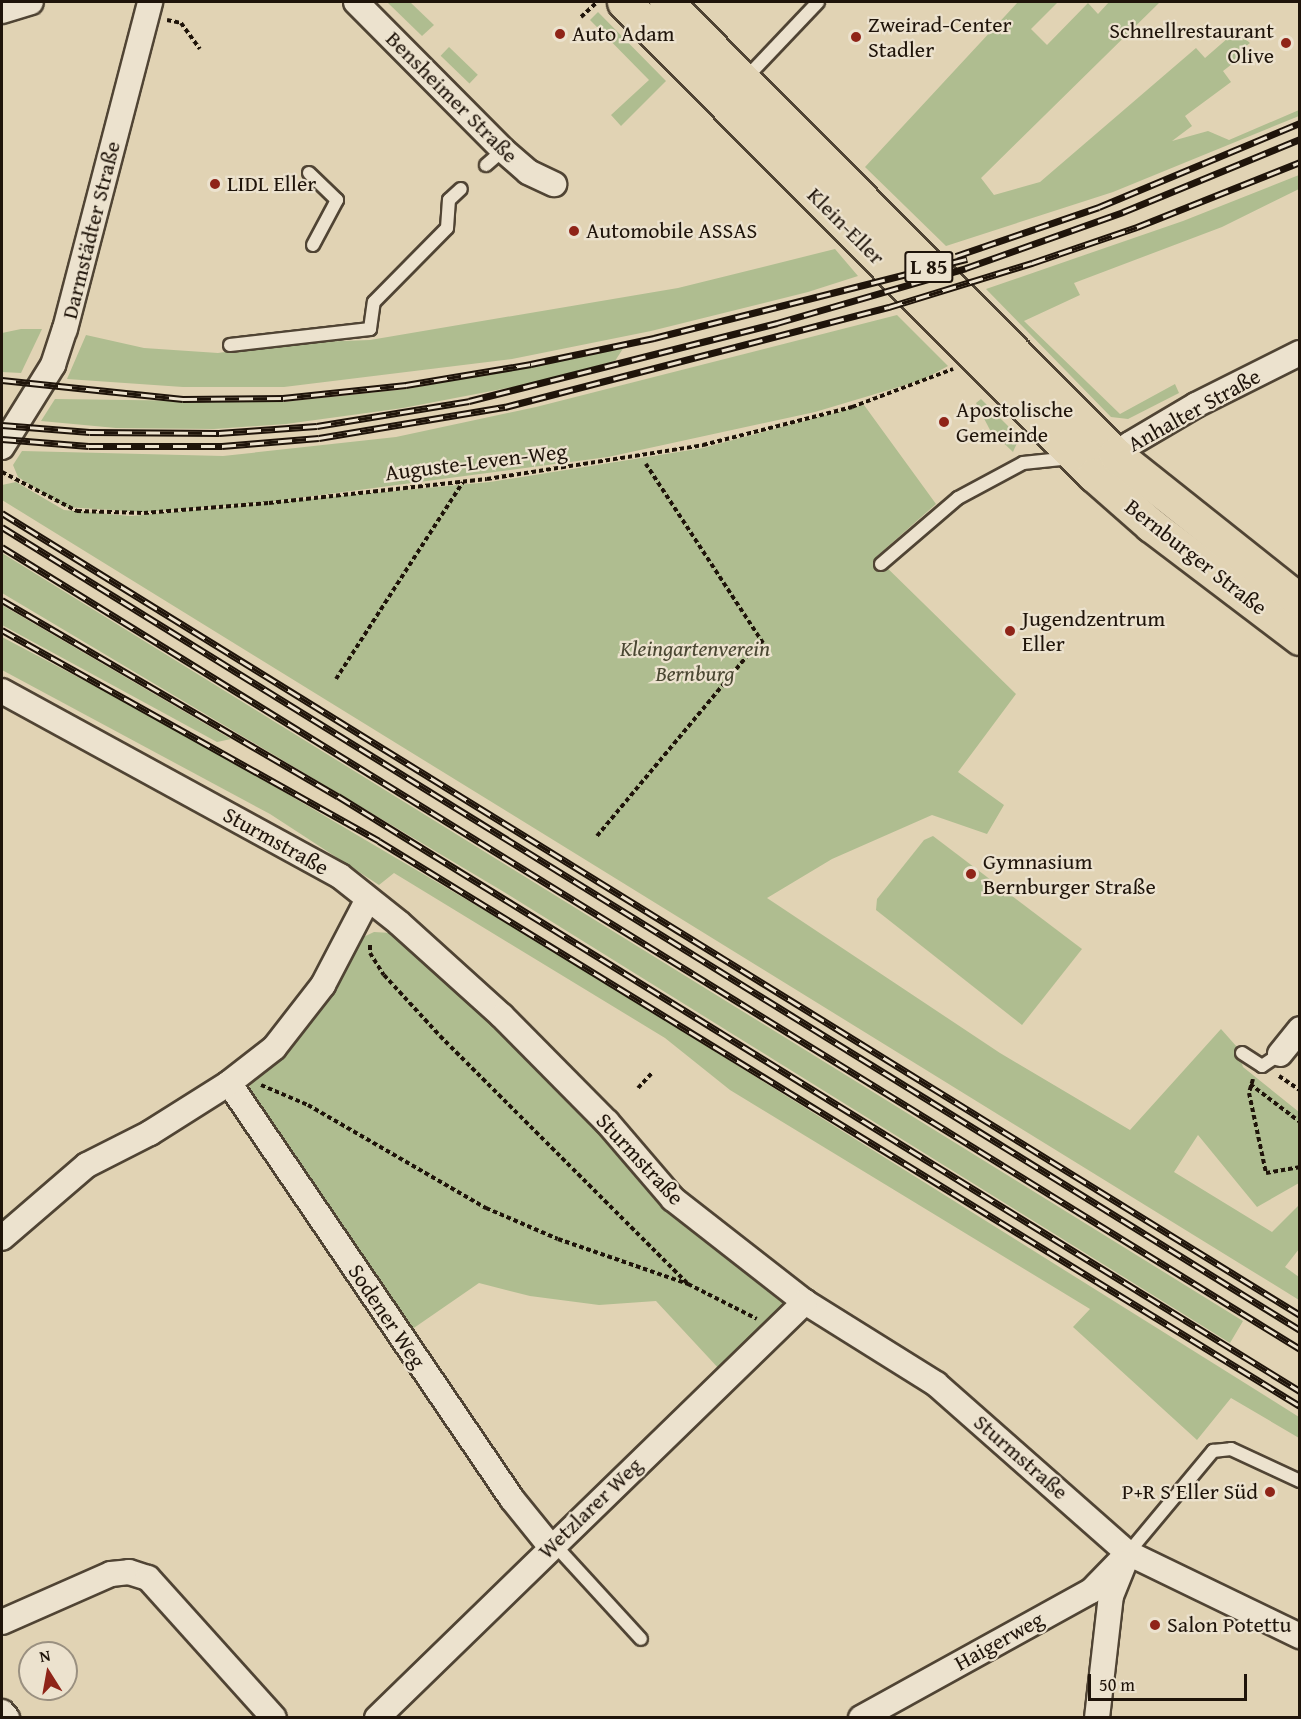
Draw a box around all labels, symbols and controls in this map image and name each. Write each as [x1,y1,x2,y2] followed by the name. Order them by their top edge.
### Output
[868,11,1012,62] place label: Zweirad-Center Stadler
[1109,17,1274,68] place label: Schnellrestaurant Olive
[572,21,675,47] place label: Auto Adam
[380,25,524,169] street label: Bensheimer Straße
[553,27,567,41] marker: Auto Adam
[849,30,863,44] marker: Zweirad-Center Stadler
[1279,36,1293,50] marker: Schnellrestaurant Olive
[56,138,126,322] street label: Darmstädter Straße
[227,171,316,197] place label: LIDL Eller
[208,177,222,191] marker: LIDL Eller
[802,182,890,270] street label: Klein-Eller
[586,218,757,244] place label: Automobile ASSAS
[567,224,581,238] marker: Automobile ASSAS
[904,249,954,285] road number: L 85
[1123,363,1265,457] street label: Anhalter Straße
[956,396,1073,448] place label: Apostolische Gemeinde
[937,415,951,429] marker: Apostolische Gemeinde
[383,438,569,486] street label: Auguste-Leven-Weg
[1120,493,1272,621] street label: Bernburger Straße
[1022,605,1165,656] place label: Jugendzentrum Eller
[1003,624,1017,638] marker: Jugendzentrum Eller
[620,635,770,686] park label: Kleingartenverein Bernburg
[219,801,333,881] street label: Sturmstraße
[983,848,1156,900] place label: Gymnasium Bernburger Straße
[964,867,978,881] marker: Gymnasium Bernburger Straße
[591,1107,689,1211] street label: Sturmstraße
[343,1259,431,1373] street label: Sodener Weg
[968,1409,1074,1505] street label: Sturmstraße
[533,1452,647,1564] street label: Wetzlarer Weg
[1122,1479,1258,1505] place label: P+R S Eller Süd
[1263,1485,1277,1499] marker: P+R S Eller Süd
[950,1606,1048,1676] street label: Haigerweg
[1167,1612,1291,1638] place label: Salon Potettu
[1148,1618,1162,1632] marker: Salon Potettu
[18,1641,78,1701] north arrow
[37,1642,52,1668] text: N
[1091,1662,1250,1700] scale bar
[1099,1671,1135,1698] text: 50 m

